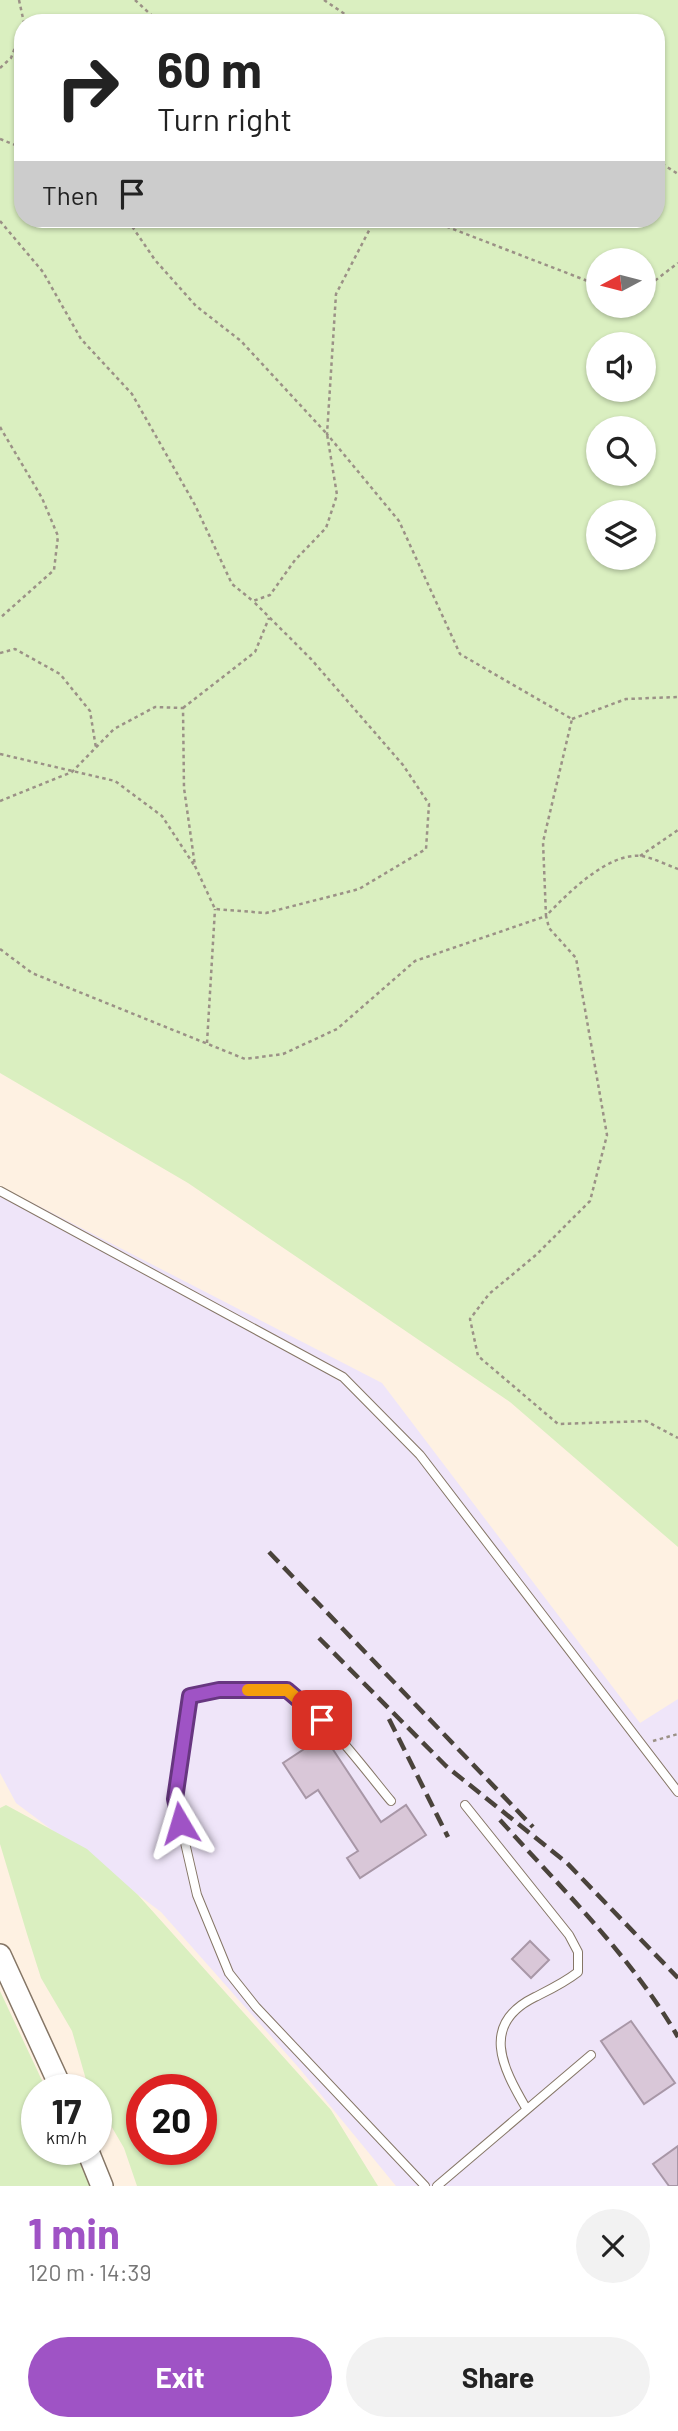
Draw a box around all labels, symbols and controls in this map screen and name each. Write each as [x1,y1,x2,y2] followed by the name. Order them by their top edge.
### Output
[157,39,262,98] text: 60 m
[42,42,133,133] icon: right
[157,99,292,137] text: Turn right
[113,175,151,213] icon: arrive
[42,179,99,210] text: Then
[586,248,656,318] north arrow
[586,248,656,570] map controls
[586,332,656,402] button: sound
[586,416,656,486] button: search
[586,500,656,570] button: layers
[292,1690,352,1750] pin
[303,1701,341,1739] icon: arrive
[143,1786,217,1860] position arrow
[126,2074,217,2165] speed limit sign: 20
[52,2089,81,2131] text: 17
[46,2126,87,2148] text: km/h
[28,2207,120,2257] text: 1 min
[576,2209,650,2283] button: close
[28,2258,151,2286] text: 120 m · 14:39
[28,2337,332,2417] button: Exit
[346,2337,650,2417] button: Share

